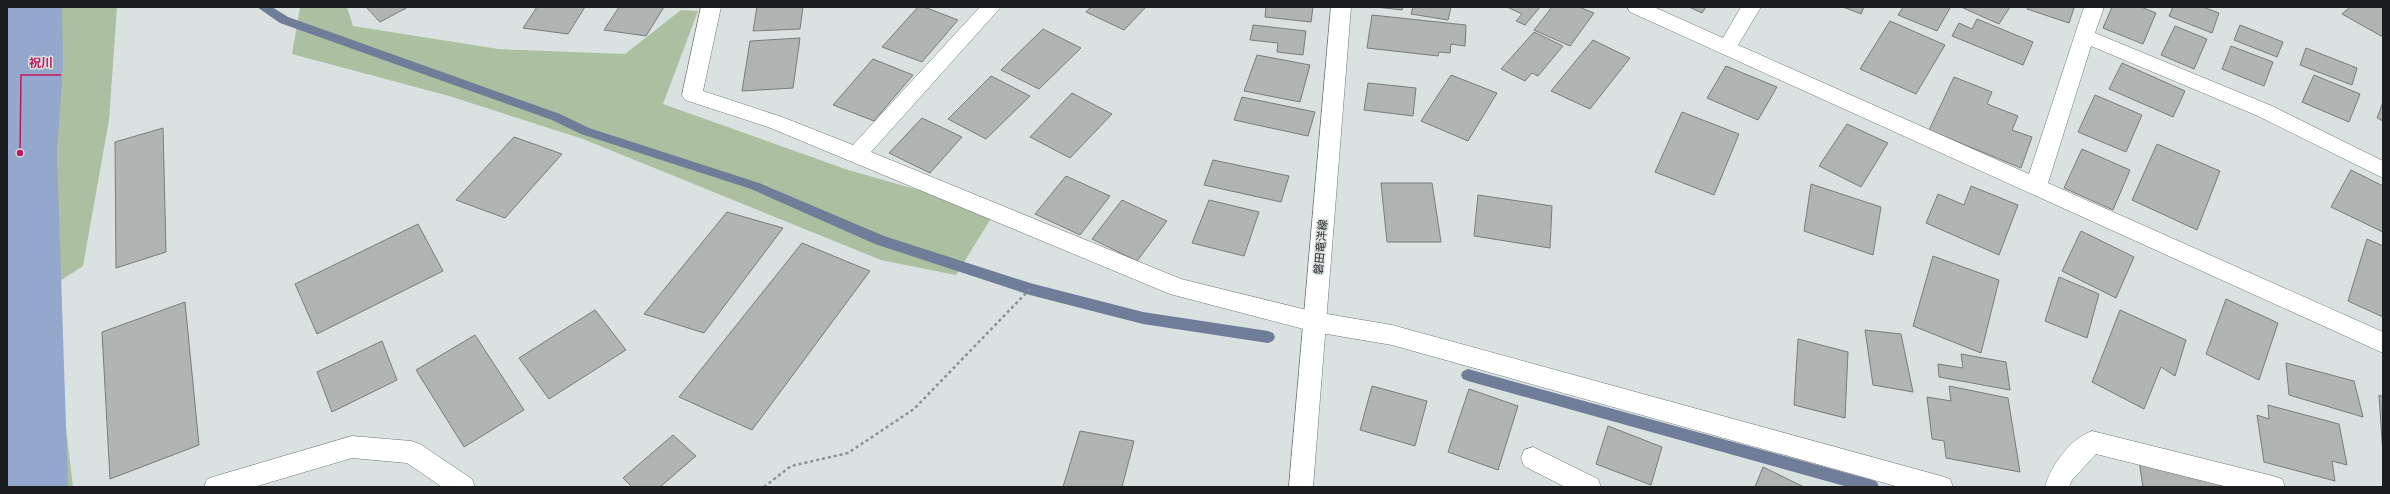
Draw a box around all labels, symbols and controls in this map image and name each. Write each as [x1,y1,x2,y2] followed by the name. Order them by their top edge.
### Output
[21,51,61,75] callout: 祝川
[29,56,53,70] text: 祝川
[1312,219,1330,275] street label: 磐田竜洋線

